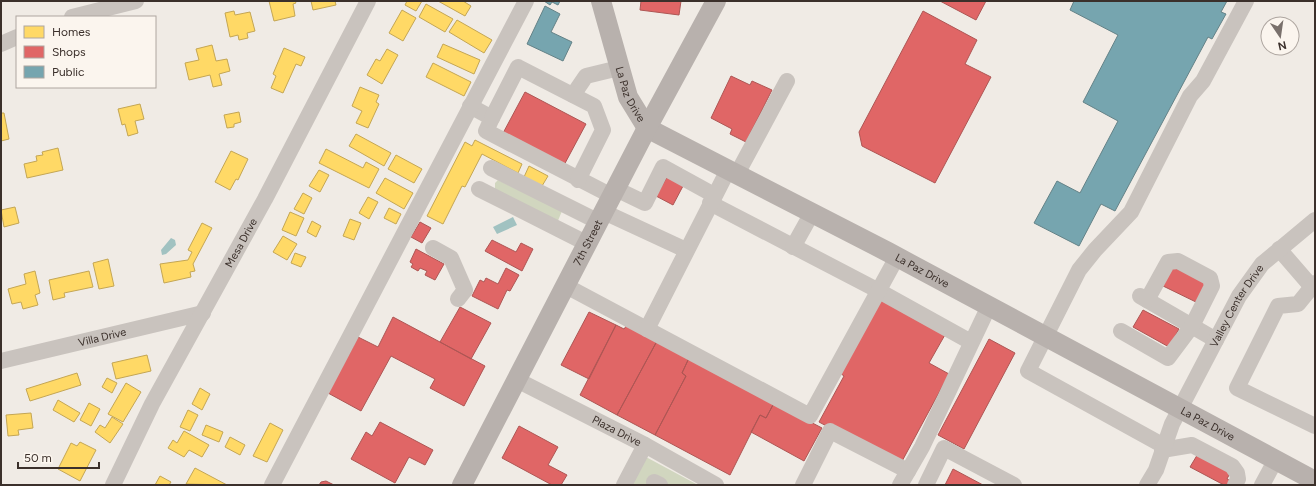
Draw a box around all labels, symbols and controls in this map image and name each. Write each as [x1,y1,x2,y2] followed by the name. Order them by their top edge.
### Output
[16,16,156,88] legend
[1260,16,1300,56] north arrow
[52,25,91,39] text: Homes
[1277,38,1288,53] text: N
[52,45,86,59] text: Shops
[52,65,85,79] text: Public
[613,65,648,125] street label: La Paz Drive
[223,216,260,270] street label: Mesa Drive
[571,218,605,268] street label: 7th Street
[893,251,951,291] street label: La Paz Drive
[1207,262,1267,350] street label: Valley Center Drive
[77,325,128,349] street label: Villa Drive
[1178,404,1237,444] street label: La Paz Drive
[590,413,643,449] street label: Plaza Drive
[18,444,99,470] scale bar
[24,451,52,465] text: 50 m

